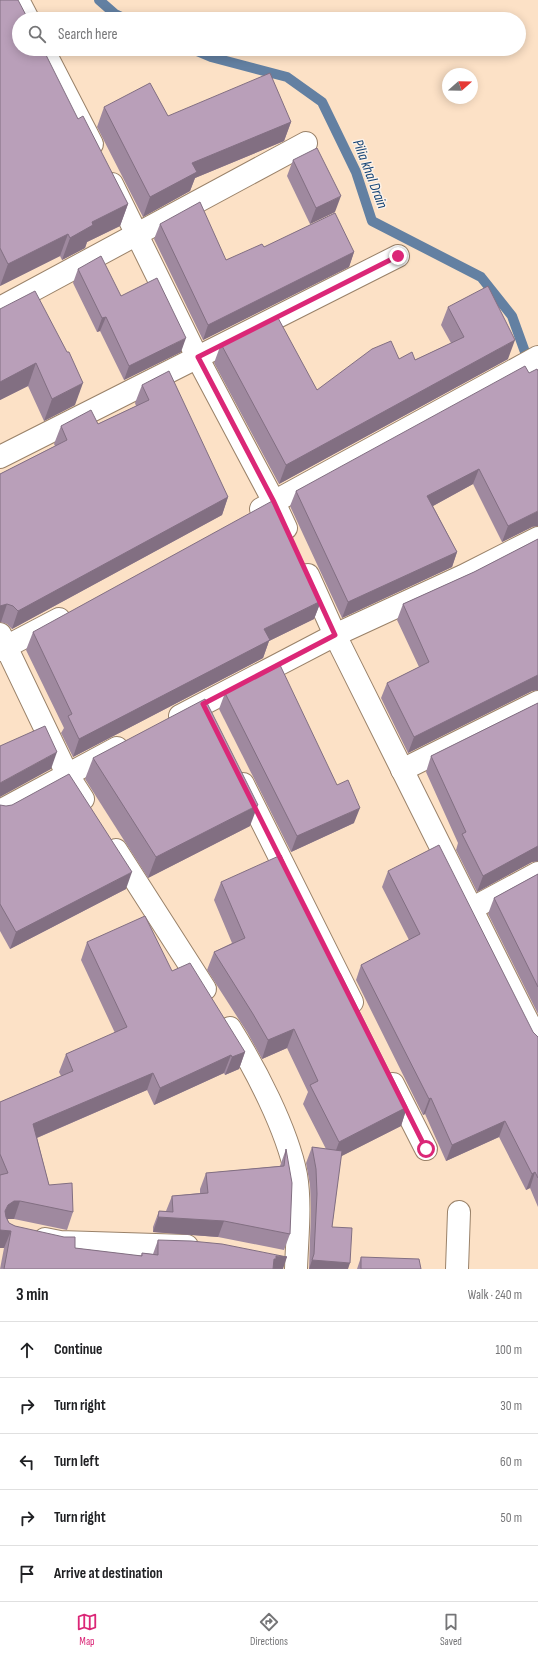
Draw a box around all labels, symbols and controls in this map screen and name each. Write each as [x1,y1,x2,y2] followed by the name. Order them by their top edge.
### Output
[12,12,526,56] search box
[26,23,48,45] icon: search
[58,25,118,44] text: Search here
[442,68,478,104] north arrow
[348,137,392,211] water label: Pilia khal Drain
[389,247,407,265] route end
[417,1140,435,1158] route start
[16,1285,49,1305] text: 3 min
[468,1287,522,1303] text: Walk · 240 m
[16,1339,38,1361] icon: ahead
[54,1340,103,1359] text: Continue
[495,1342,522,1358] text: 100 m
[16,1395,38,1417] icon: right
[54,1396,106,1415] text: Turn right
[500,1398,522,1414] text: 30 m
[16,1451,38,1473] icon: left
[54,1452,99,1471] text: Turn left
[500,1454,522,1470] text: 60 m
[16,1507,38,1529] icon: right
[54,1508,106,1527] text: Turn right
[501,1510,522,1526] text: 50 m
[16,1563,38,1585] icon: arrive
[54,1564,163,1583] text: Arrive at destination
[76,1611,98,1648] tab: Map
[250,1611,288,1648] tab: Directions
[440,1611,462,1648] tab: Saved

